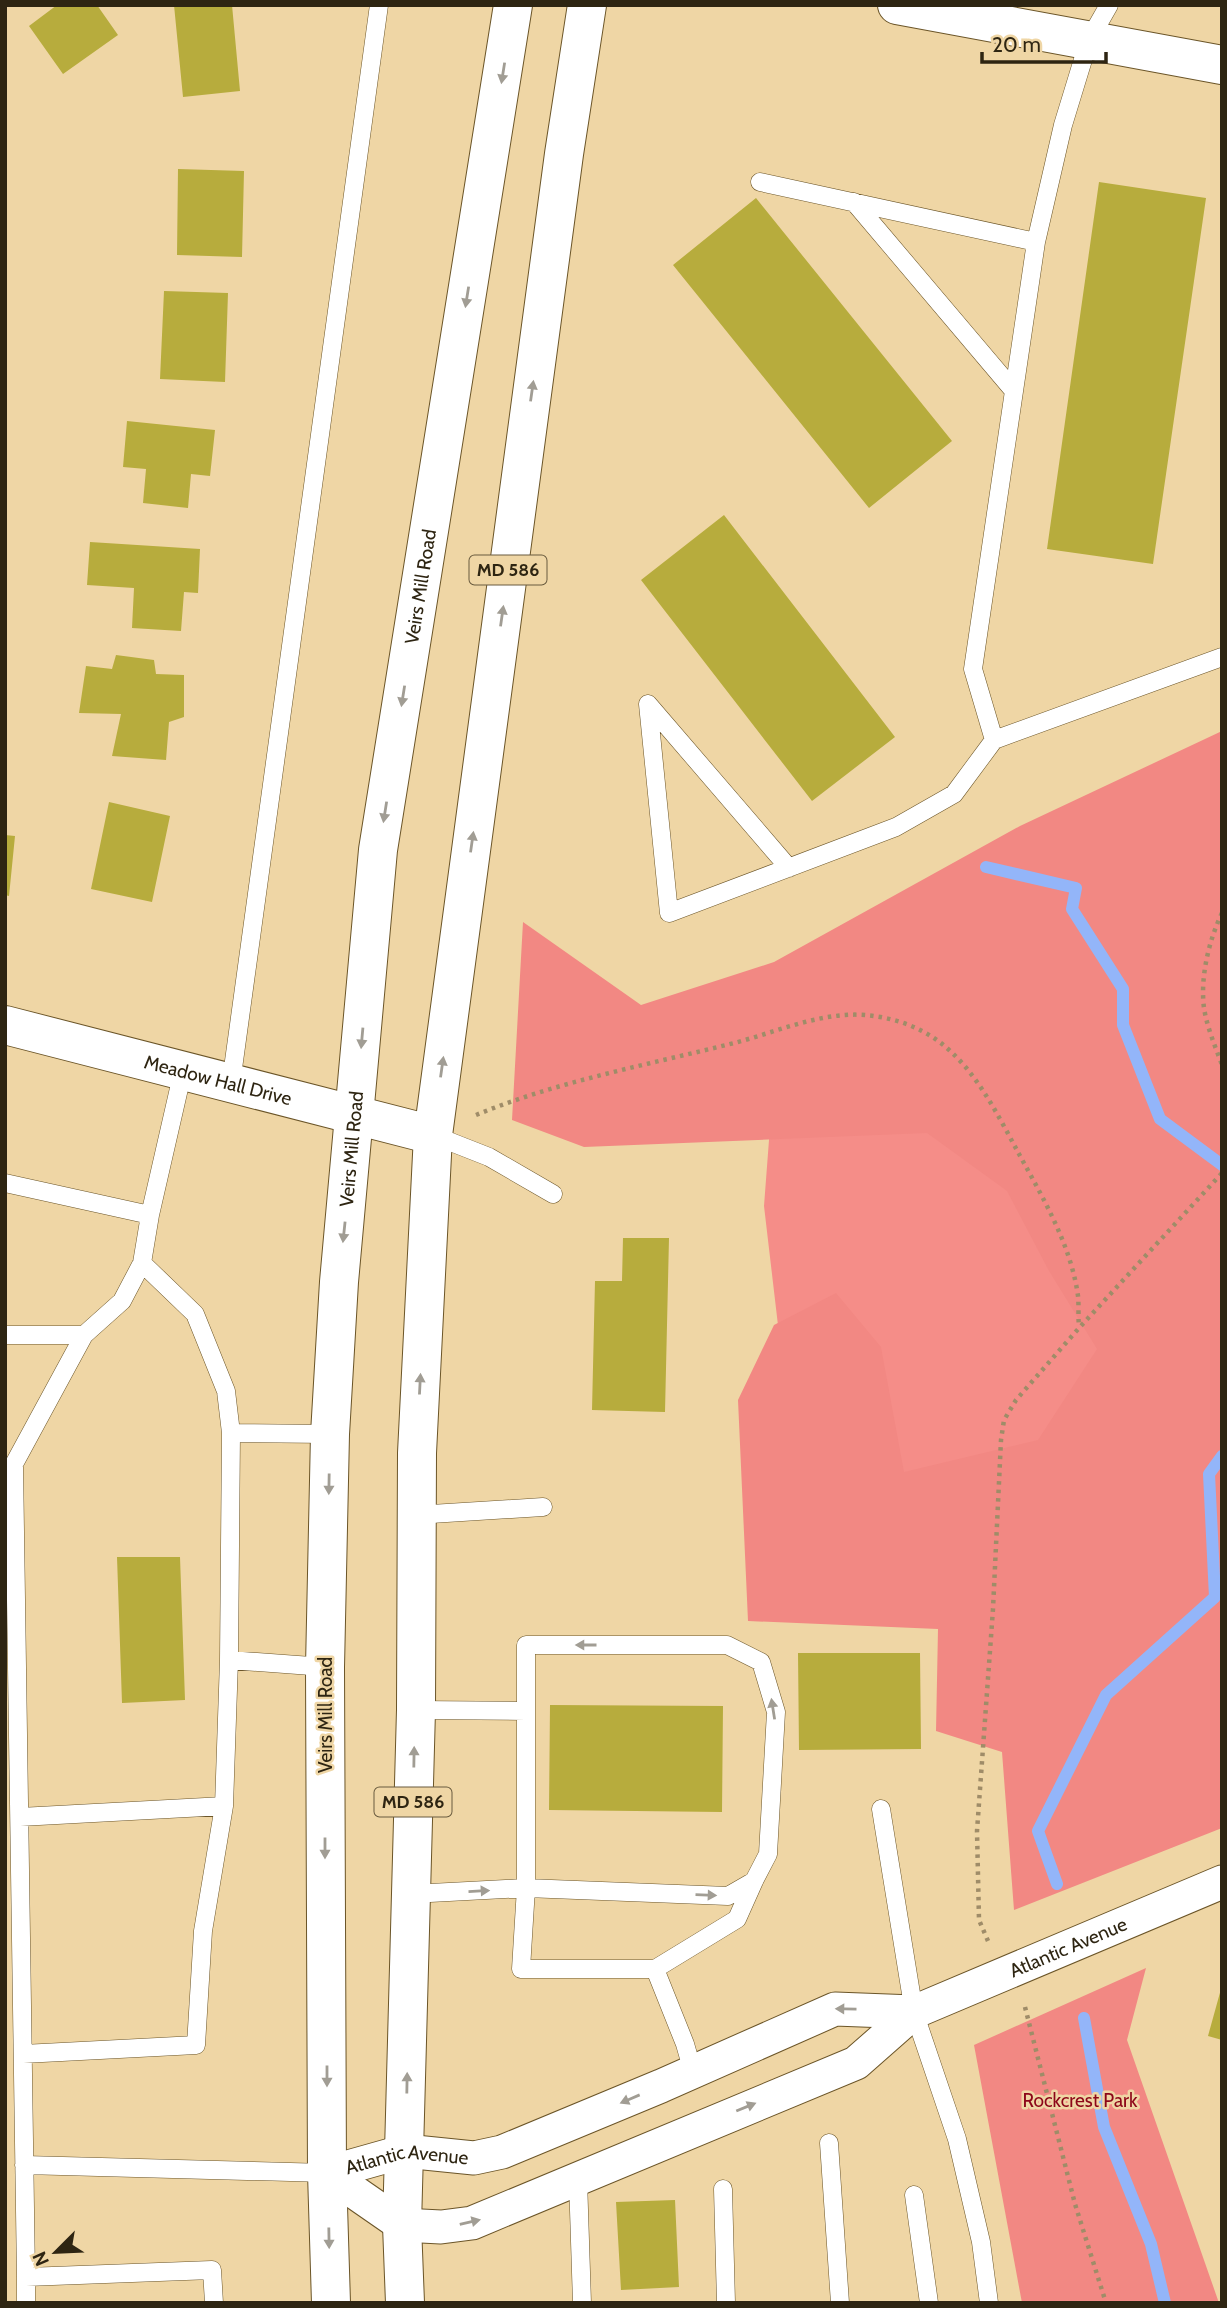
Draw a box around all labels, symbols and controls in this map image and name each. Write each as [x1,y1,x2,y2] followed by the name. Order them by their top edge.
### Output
[982,21,1106,65] scale bar
[992,32,1041,57] text: 20 m
[497,62,508,84] one-way arrow
[461,287,472,309] one-way arrow
[527,380,538,402] one-way arrow
[400,527,441,646] street label: Veirs Mill Road
[470,556,546,584] road number: MD 586
[497,605,508,627] one-way arrow
[397,685,408,707] one-way arrow
[379,801,390,823] one-way arrow
[467,831,478,853] one-way arrow
[356,1027,367,1049] one-way arrow
[142,1050,294,1110] street label: Meadow Hall Drive
[437,1056,448,1078] one-way arrow
[334,1090,368,1208] street label: Veirs Mill Road
[338,1221,349,1243] one-way arrow
[415,1373,426,1395] one-way arrow
[323,1473,335,1495] one-way arrow
[575,1639,597,1651] one-way arrow
[314,1657,337,1773] street label: Veirs Mill Road
[767,1698,778,1720] one-way arrow
[409,1746,420,1768] one-way arrow
[374,1788,452,1816] road number: MD 586
[319,1838,331,1860] one-way arrow
[468,1885,490,1896] one-way arrow
[696,1890,718,1901] one-way arrow
[1006,1912,1130,1982] street label: Atlantic Avenue
[835,2004,857,2015] one-way arrow
[321,2065,332,2087] one-way arrow
[401,2072,413,2094] one-way arrow
[1022,2089,1138,2112] park label: Rockcrest Park
[620,2093,640,2105] one-way arrow
[736,2102,757,2113] one-way arrow
[342,2139,470,2179] street label: Atlantic Avenue
[459,2216,481,2227] one-way arrow
[21,2217,91,2287] north arrow
[323,2227,335,2249] one-way arrow
[28,2248,54,2270] text: N

